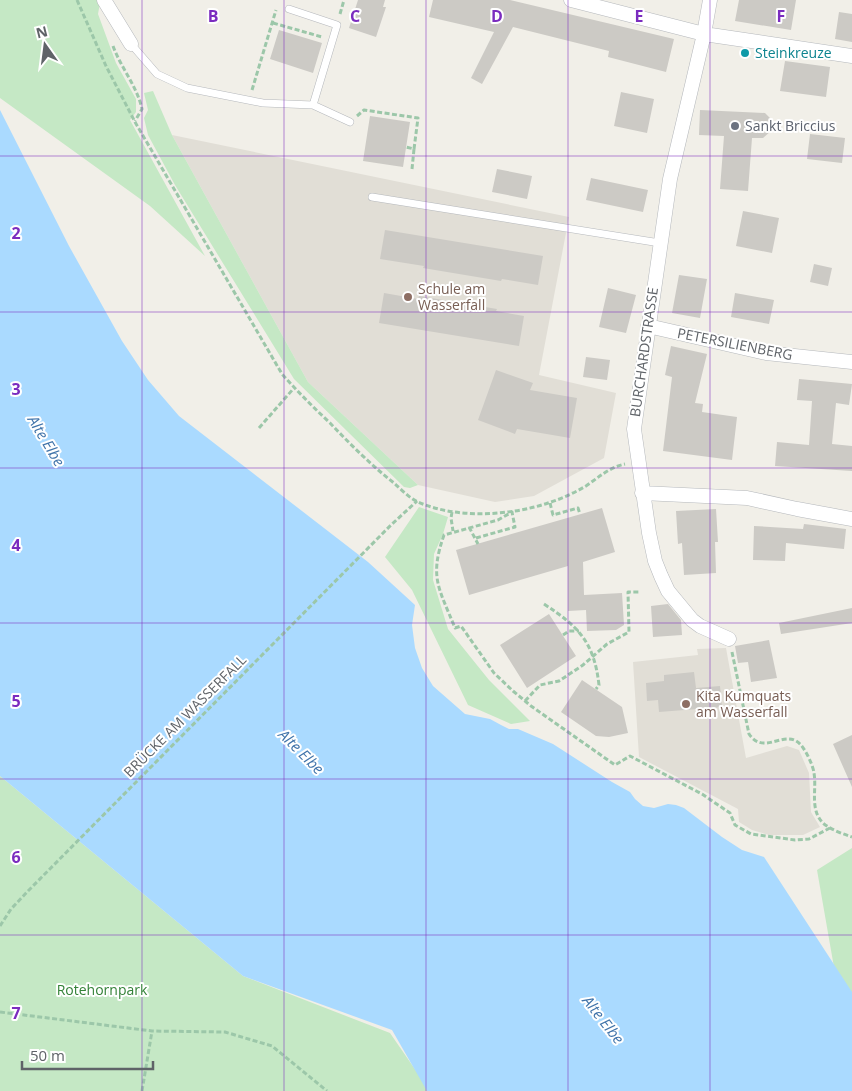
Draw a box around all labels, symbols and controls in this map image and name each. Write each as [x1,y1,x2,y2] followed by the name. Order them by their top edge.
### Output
[208,5,218,27] text: B
[350,5,360,27] text: C
[491,5,503,27] text: D
[635,5,644,27] text: E
[777,5,785,27] text: F
[20,20,70,70] north arrow
[34,21,50,42] text: N
[755,43,832,62] place label: Steinkreuze
[739,47,751,59] marker: Steinkreuze
[745,116,836,135] place label: Sankt Briccius
[729,120,741,132] marker: Sankt Briccius
[11,222,21,244] text: 2
[418,279,485,314] place label: Schule am Wasserfall
[625,286,662,418] street label: BURCHARDSTRASSE
[402,291,414,303] marker: Schule am Wasserfall
[676,323,794,364] street label: PETERSILIENBERG
[11,378,21,400] text: 3
[23,410,70,470] water label: Alte Elbe
[11,534,21,556] text: 4
[119,650,250,781] street label: BRÜCKE AM WASSERFALL
[696,686,792,721] place label: Kita Kumquats am Wasserfall
[11,690,21,712] text: 5
[680,698,692,710] marker: Kita Kumquats am Wasserfall
[274,724,329,779] water label: Alte Elbe
[11,846,21,868] text: 6
[57,980,148,999] park label: Rotehornpark
[578,990,629,1048] water label: Alte Elbe
[11,1002,21,1024] text: 7
[22,1038,154,1070] scale bar
[30,1045,65,1065] text: 50 m

